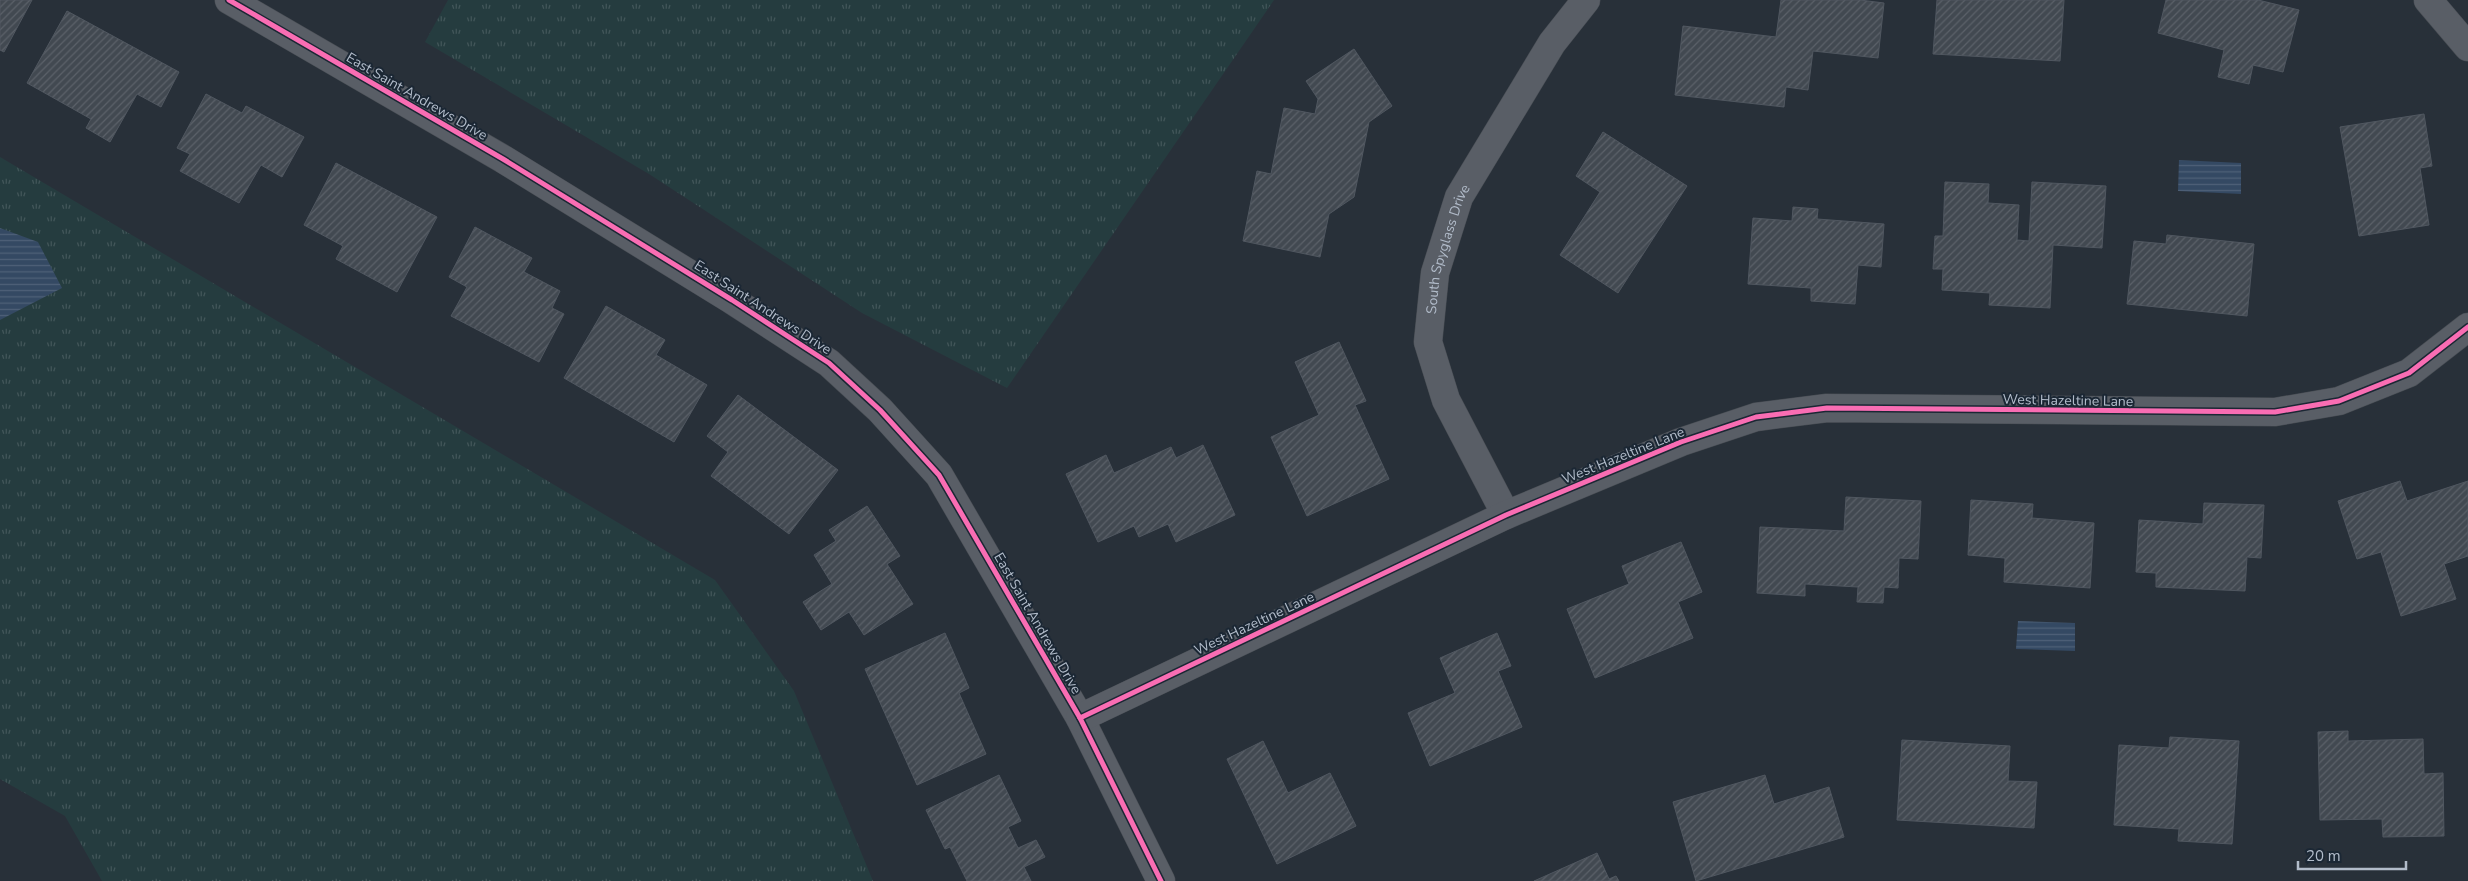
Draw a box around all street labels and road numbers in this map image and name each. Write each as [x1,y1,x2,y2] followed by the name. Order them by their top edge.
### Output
[343,48,491,145] street label: East Saint Andrews Drive
[1422,181,1475,315] street label: South Spyglass Drive
[690,256,835,359] street label: East Saint Andrews Drive
[2003,390,2133,411] street label: West Hazeltine Lane
[1559,422,1687,489] street label: West Hazeltine Lane
[989,549,1086,697] street label: East Saint Andrews Drive
[1191,587,1317,660] street label: West Hazeltine Lane

